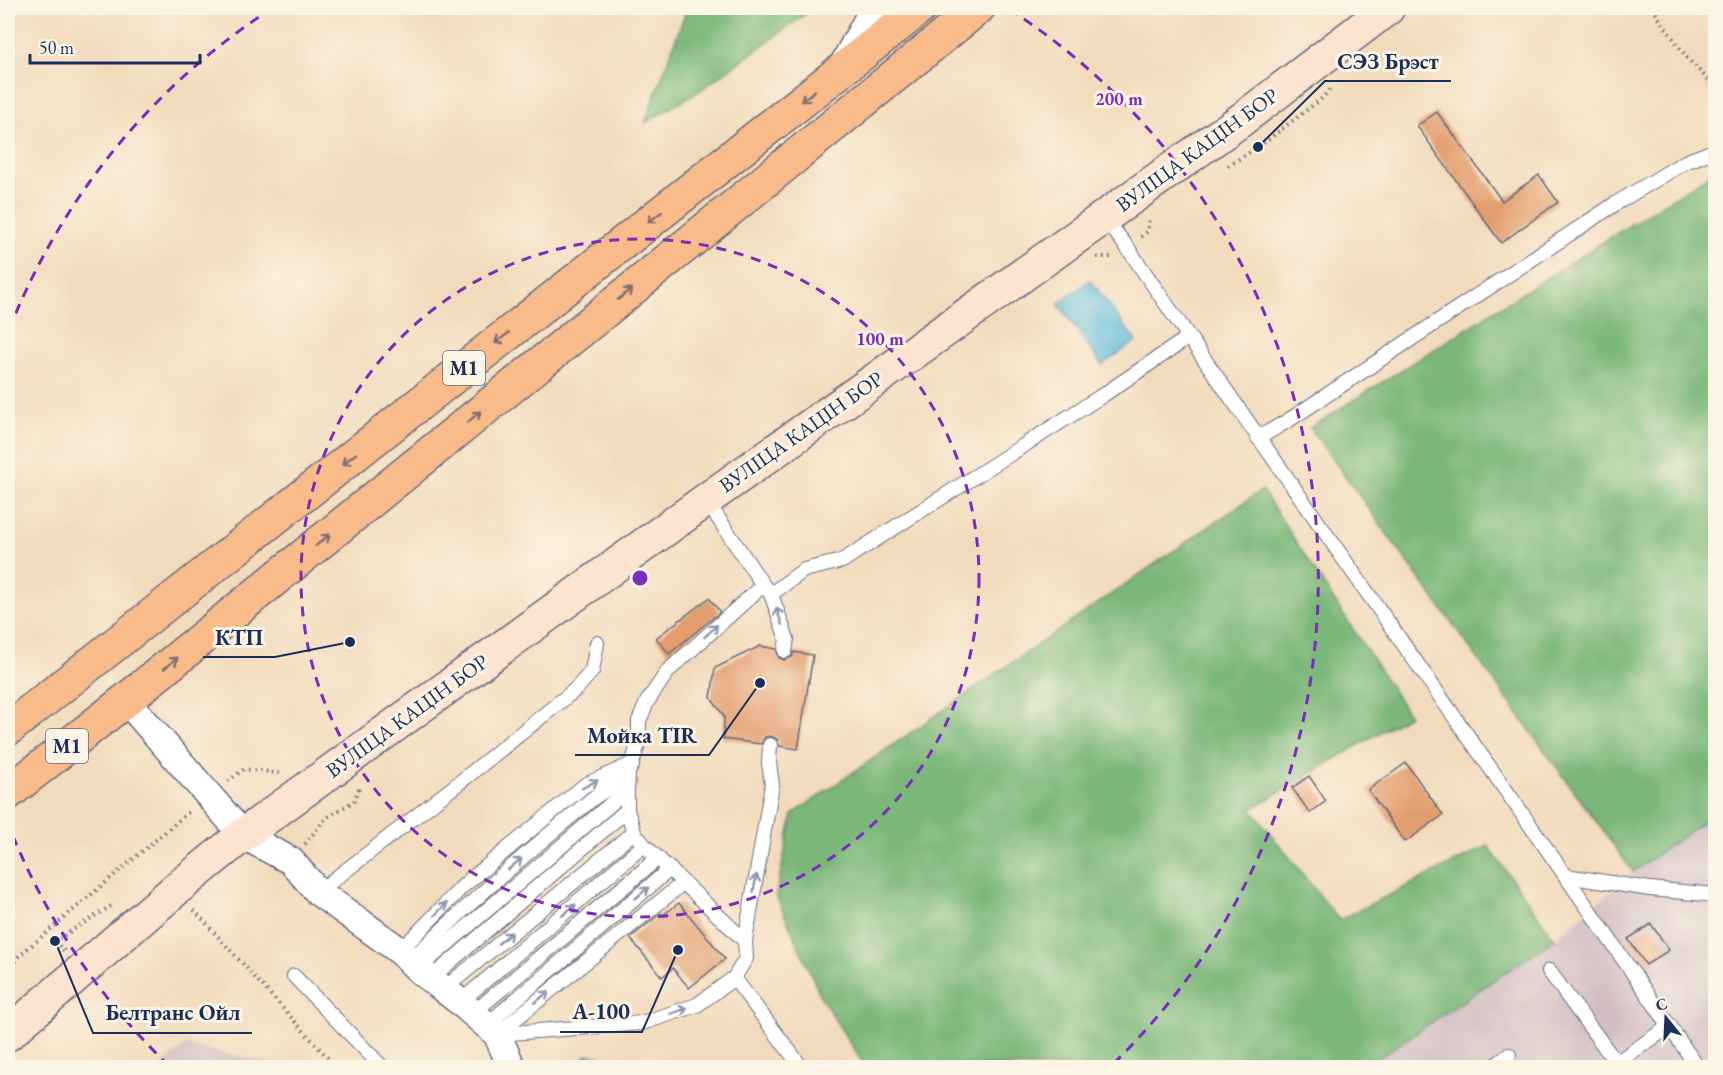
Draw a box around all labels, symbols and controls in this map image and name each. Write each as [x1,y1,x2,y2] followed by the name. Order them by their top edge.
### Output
[30,27,200,65] scale bar
[39,36,74,59] text: 50 m
[1325,41,1451,81] callout: СЭЗ Брэст
[1337,47,1439,76] text: СЭЗ Брэст
[1110,81,1284,218] street label: ВУЛІЦА КАЦІН БОР
[1095,87,1143,110] text: 200 m
[801,90,817,103] one-way arrow
[648,210,664,223] one-way arrow
[617,288,633,301] one-way arrow
[856,327,904,350] text: 100 m
[495,331,511,344] one-way arrow
[443,351,485,385] road number: М1
[713,365,888,498] street label: ВУЛІЦА КАЦІН БОР
[466,411,482,424] one-way arrow
[342,452,358,465] one-way arrow
[314,534,330,547] one-way arrow
[630,568,650,588] centre of rings
[772,607,783,626] one-way arrow
[203,617,275,657] callout: КТП
[215,623,263,652] text: КТП
[704,624,719,638] one-way arrow
[320,647,494,784] street label: ВУЛІЦА КАЦІН БОР
[163,656,178,670] one-way arrow
[575,715,709,755] callout: Мойка TIR
[587,721,697,750] text: Мойка TIR
[46,729,88,763] road number: М1
[580,778,598,789] one-way arrow
[507,857,522,871] one-way arrow
[750,874,761,893] one-way arrow
[634,886,649,900] one-way arrow
[433,901,448,916] one-way arrow
[561,903,577,916] one-way arrow
[497,932,513,945] one-way arrow
[1636,988,1696,1048] north arrow
[534,991,550,1004] one-way arrow
[560,992,642,1032] callout: А-100
[1653,992,1670,1016] text: С
[93,993,252,1033] callout: Белтранс Ойл
[571,997,630,1026] text: А-100
[105,998,241,1027] text: Белтранс Ойл
[669,1005,688,1016] one-way arrow

